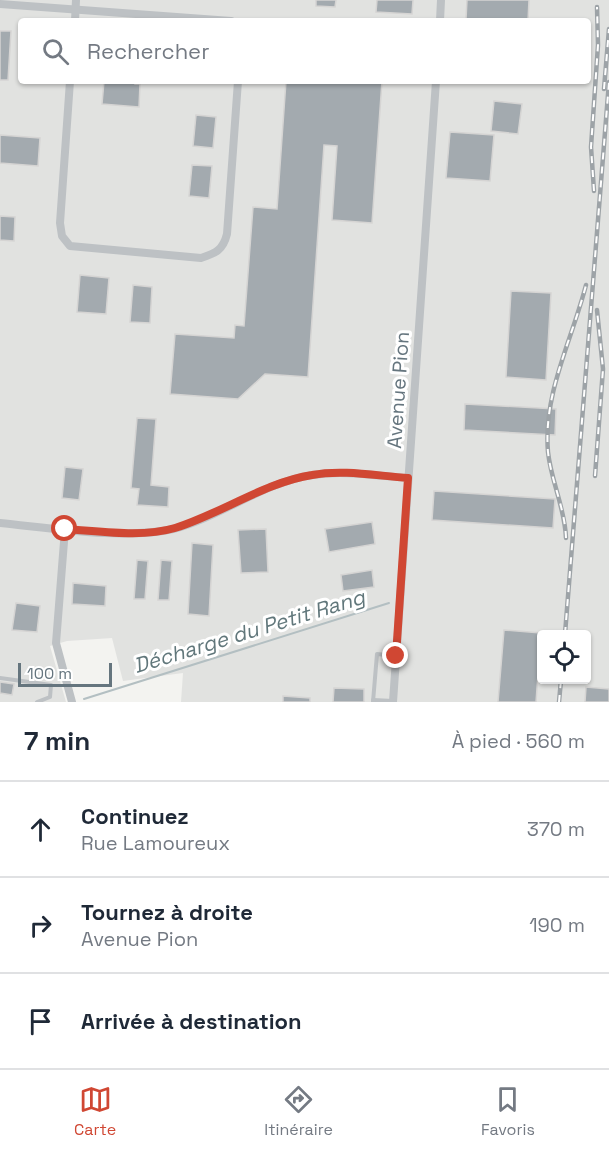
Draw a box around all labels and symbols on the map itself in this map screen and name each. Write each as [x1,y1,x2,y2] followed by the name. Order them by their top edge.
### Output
[381,331,415,449] street label: Avenue Pion
[51,515,77,541] route start
[130,583,369,679] water label: Décharge du Petit Rang
[382,642,408,668] route end
[18,660,112,688] scale bar

